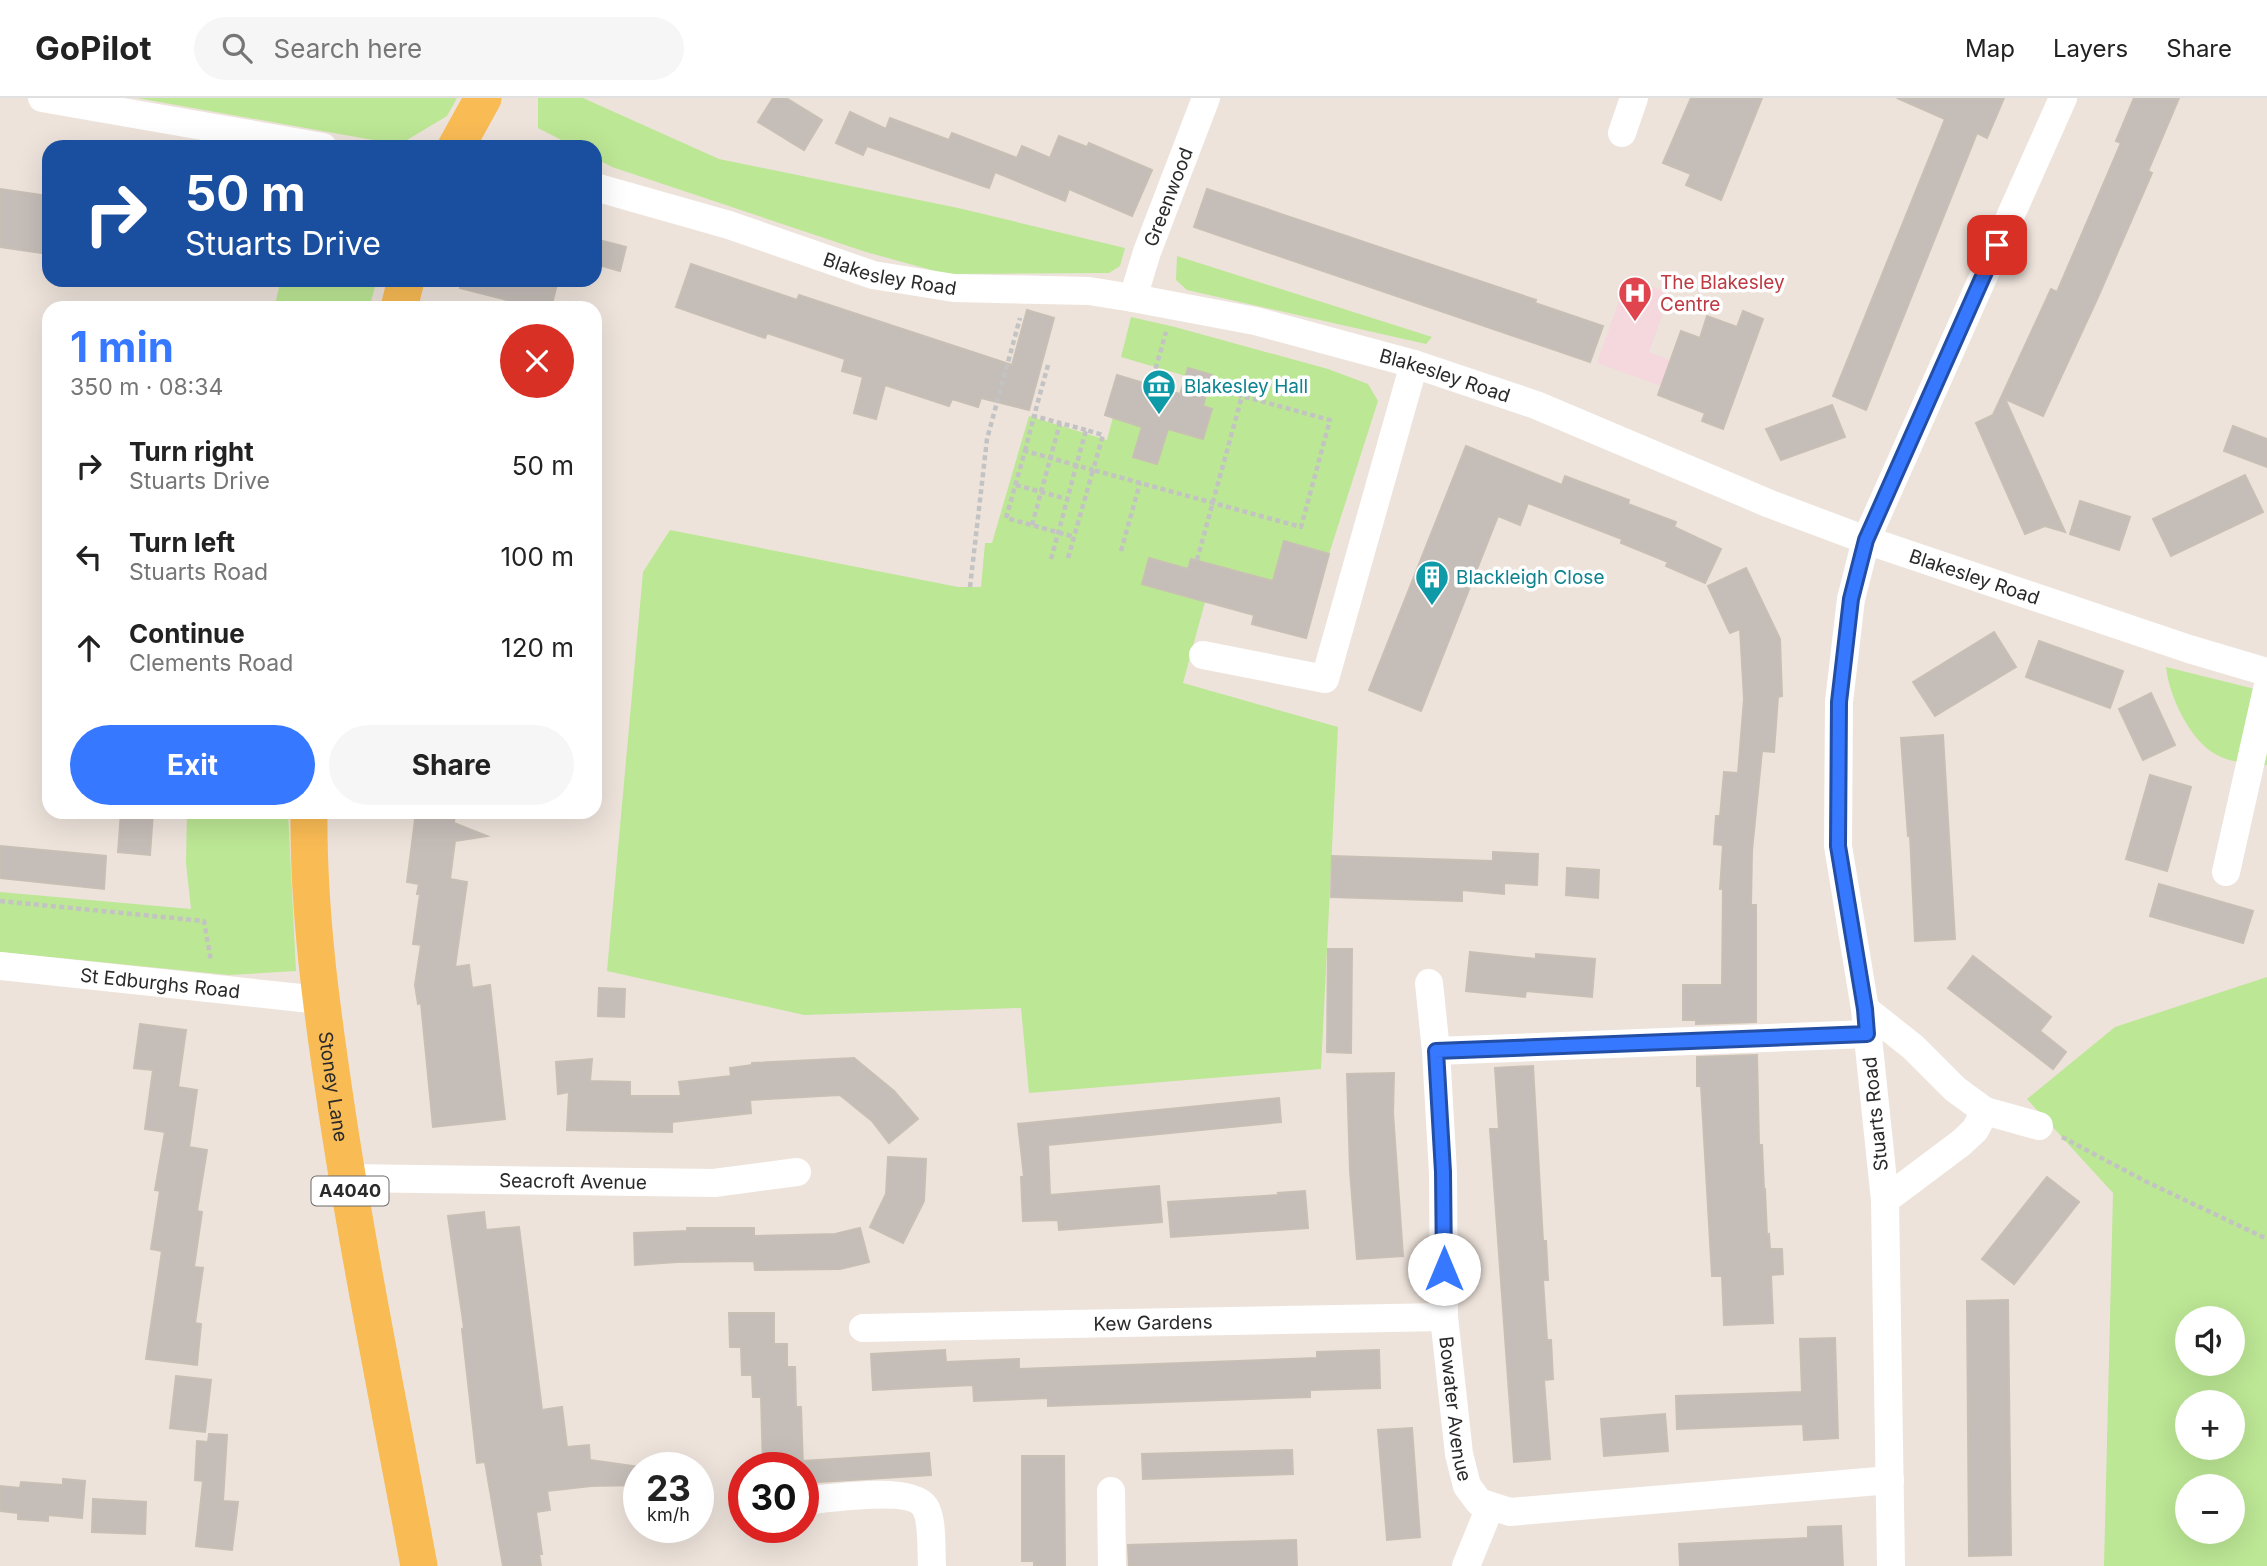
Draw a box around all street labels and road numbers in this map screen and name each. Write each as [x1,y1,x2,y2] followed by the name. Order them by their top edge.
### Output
[1139,144,1198,250] street label: Greenwood
[820,248,958,300] street label: Blakesley Road
[1377,344,1513,407] street label: Blakesley Road
[1906,544,2042,610] street label: Blakesley Road
[79,964,241,1003] street label: St Edburghs Road
[313,1030,352,1144] street label: Stoney Lane
[1858,1056,1893,1172] street label: Stuarts Road
[499,1169,647,1194] street label: Seacroft Avenue
[312,1176,388,1206] road number: A4040
[1093,1310,1213,1336] street label: Kew Gardens
[1434,1335,1476,1484] street label: Bowater Avenue

